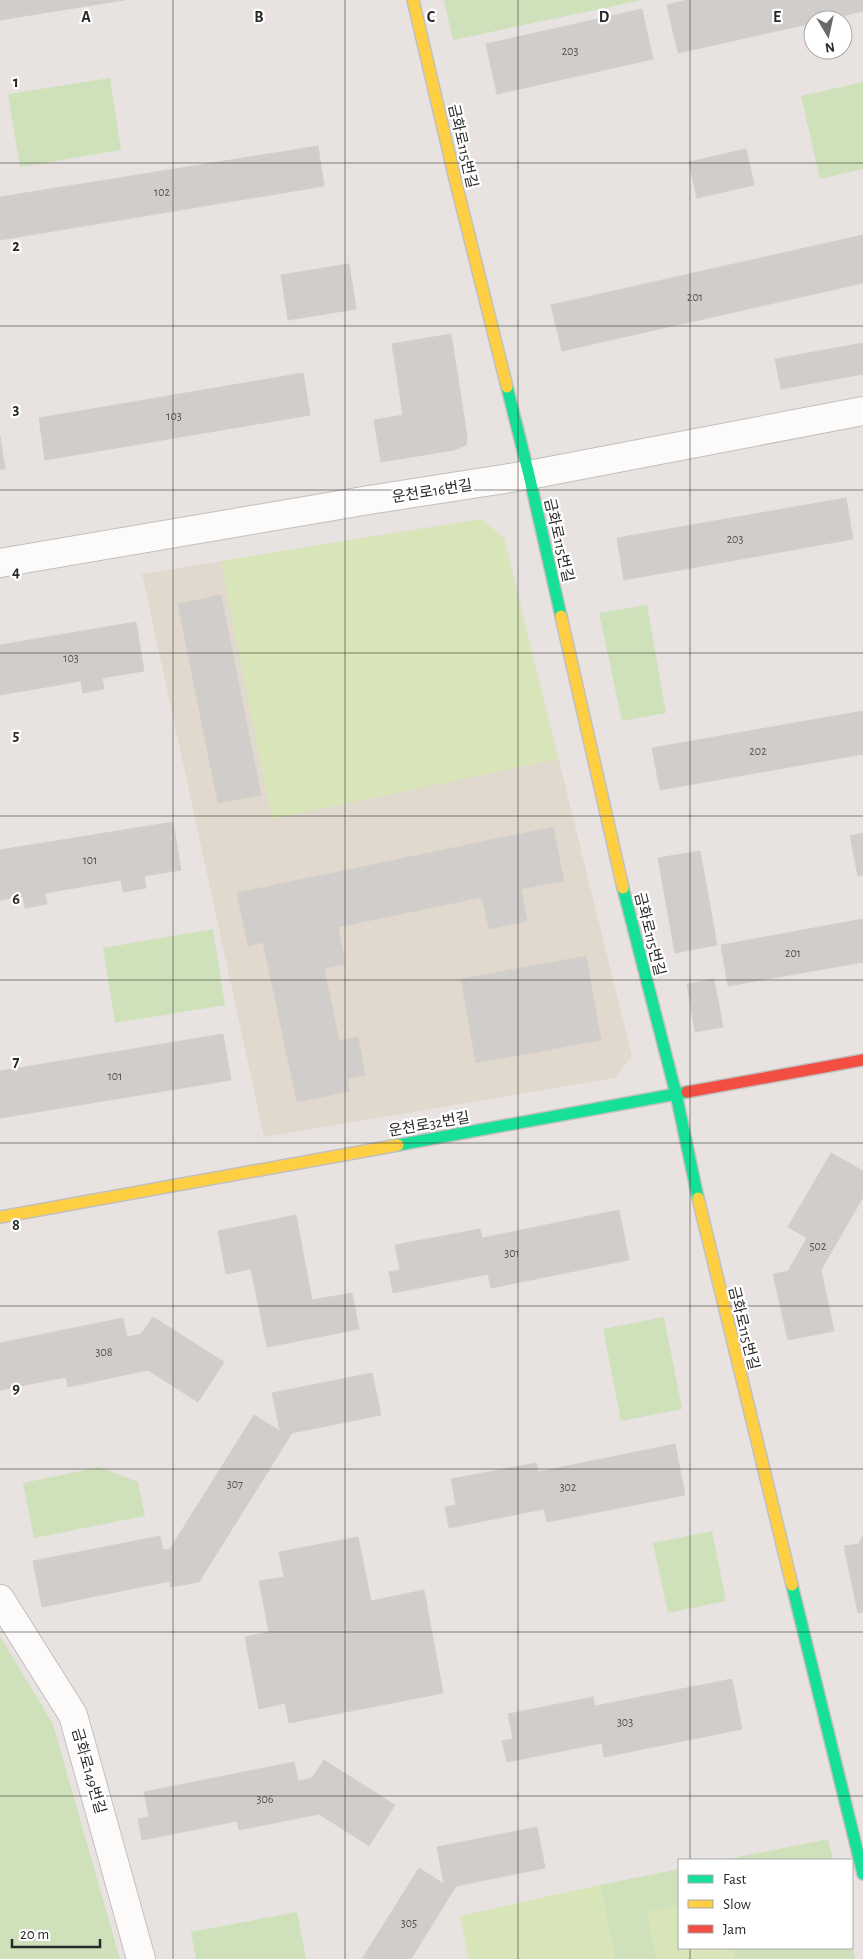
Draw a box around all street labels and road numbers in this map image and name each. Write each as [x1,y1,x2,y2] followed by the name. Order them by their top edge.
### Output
[446,103,480,189] street label: 금화로115번길
[390,476,473,505] street label: 운천로16번길
[542,497,576,583] street label: 금화로115번길
[632,891,668,977] street label: 금화로115번길
[387,1108,471,1139] street label: 운천로32번길
[726,1285,762,1371] street label: 금화로115번길
[69,1726,109,1816] street label: 금화로149번길

